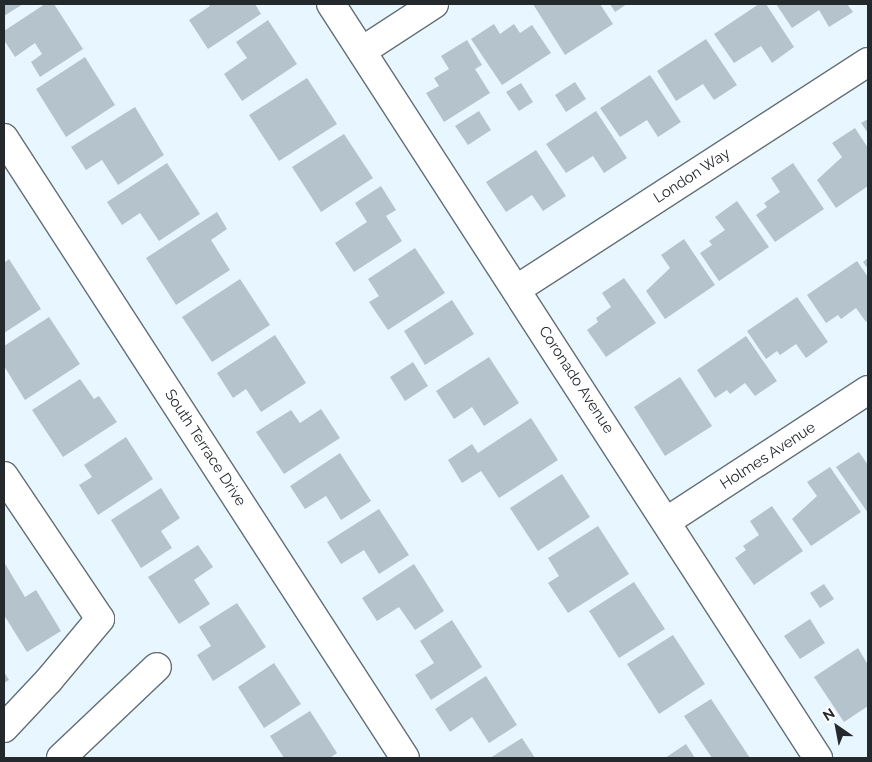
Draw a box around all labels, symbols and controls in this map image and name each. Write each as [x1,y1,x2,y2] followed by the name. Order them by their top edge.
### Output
[650,144,734,208] street label: London Way
[534,323,618,437] street label: Coronado Avenue
[160,386,250,510] street label: South Terrace Drive
[717,418,819,494] street label: Holmes Avenue
[812,702,862,752] north arrow
[820,705,838,724] text: N

